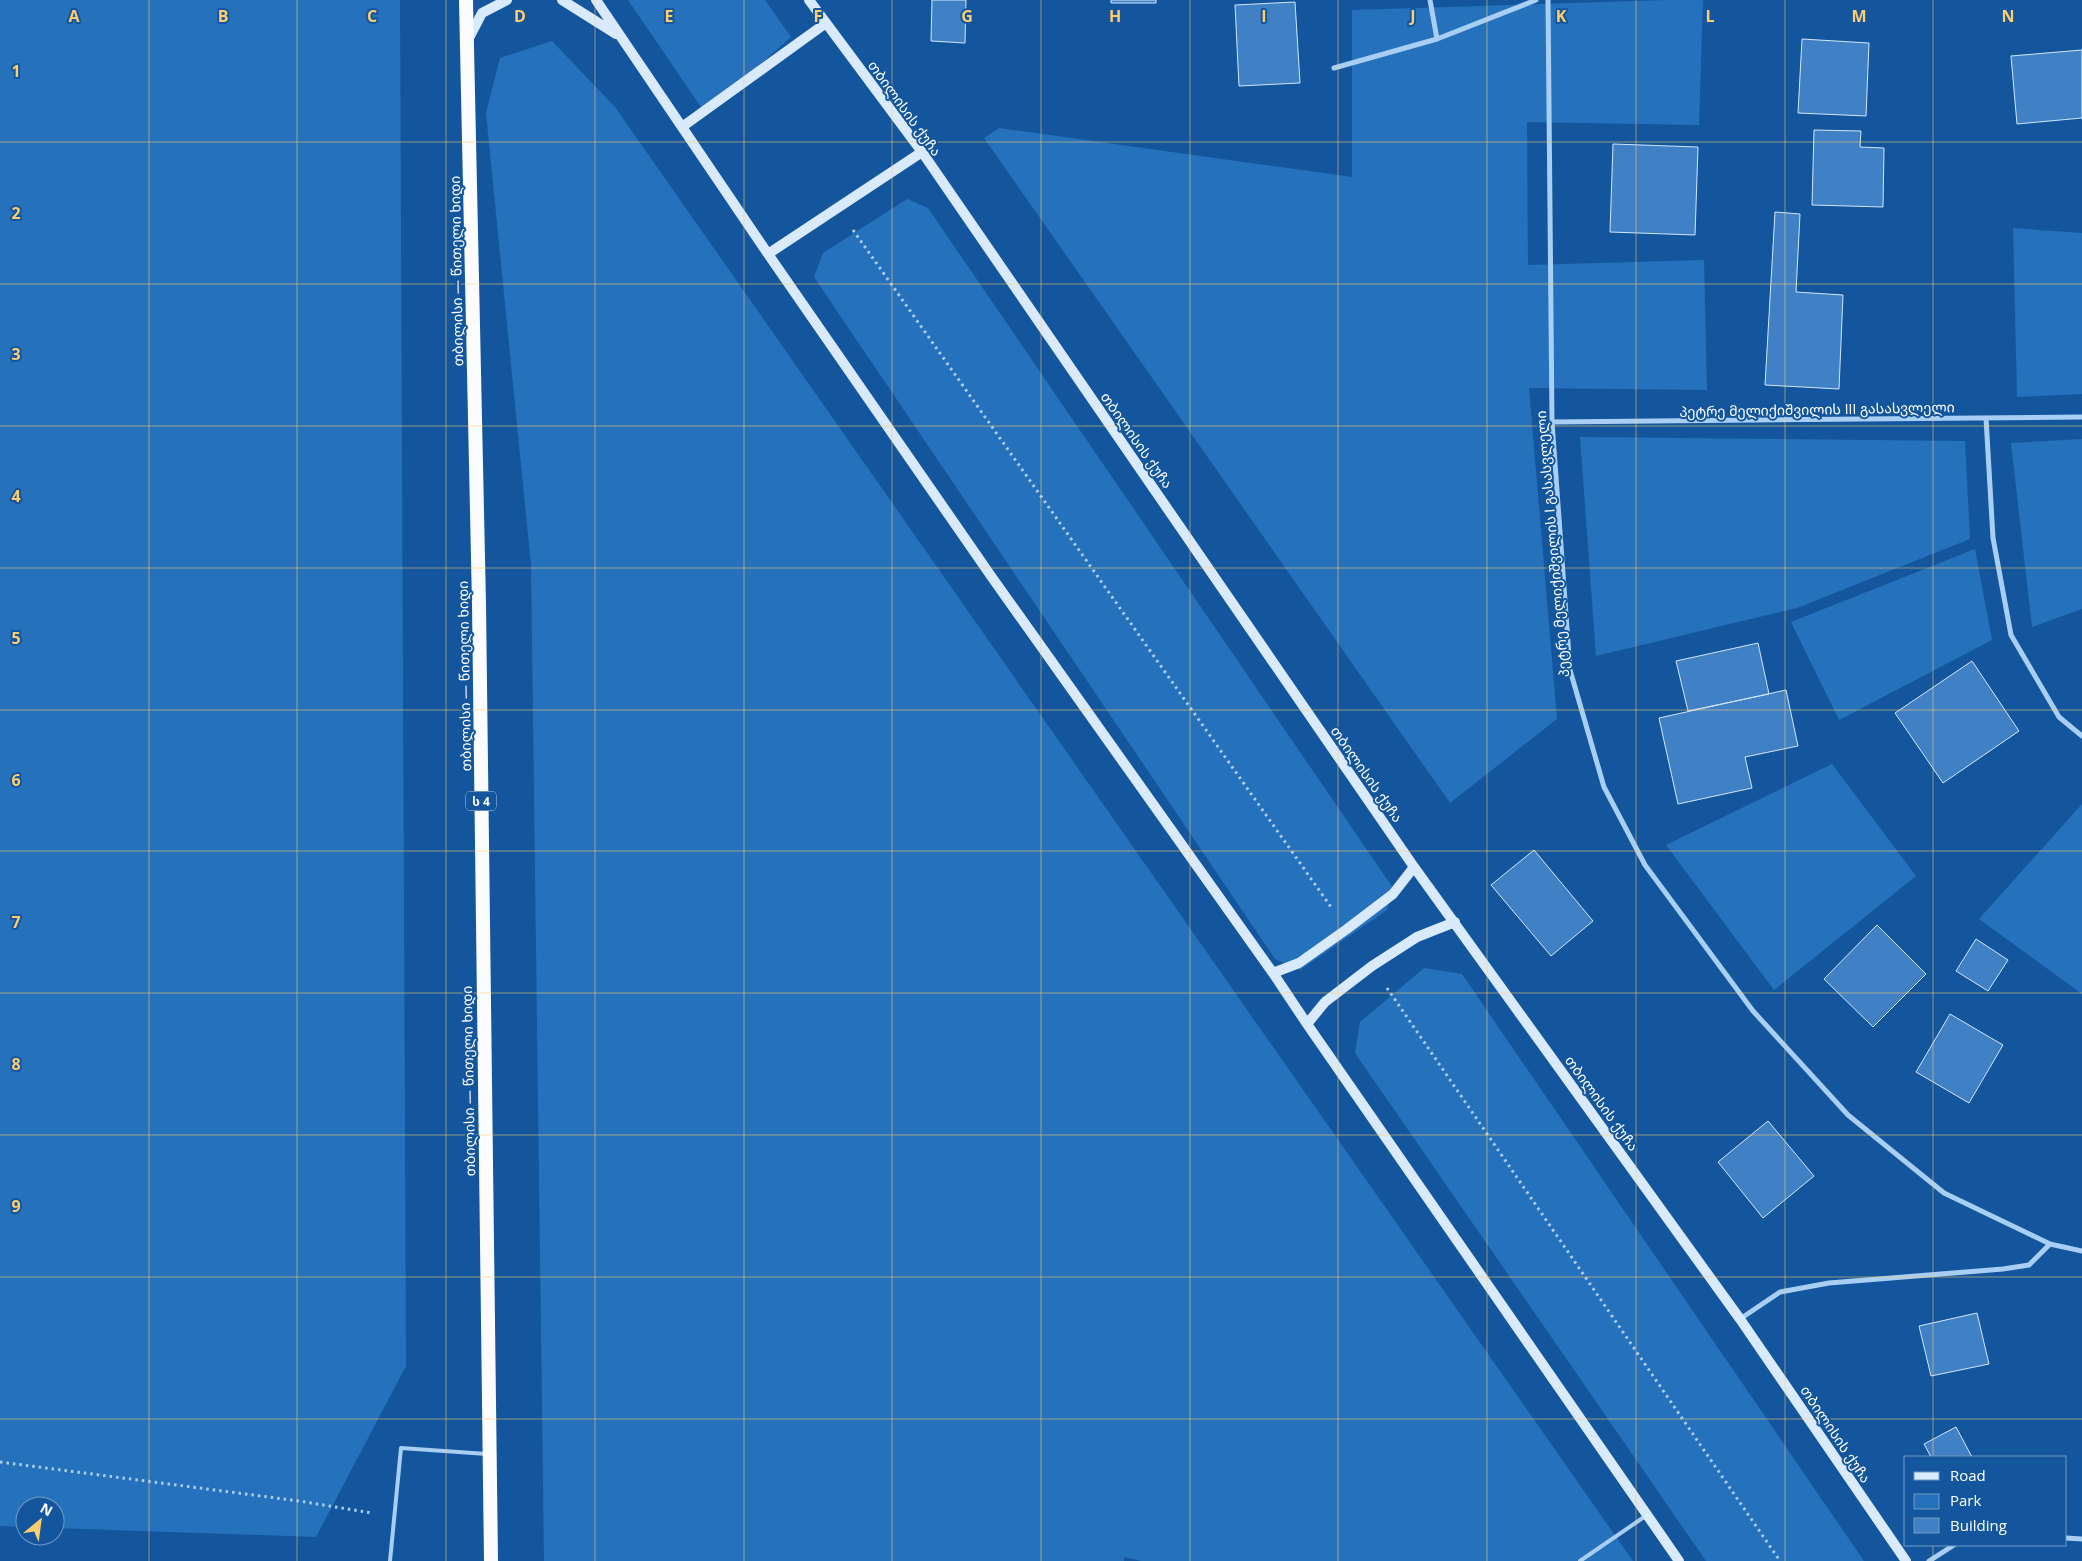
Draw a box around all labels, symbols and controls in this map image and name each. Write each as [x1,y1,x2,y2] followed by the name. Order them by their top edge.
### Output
[68,5,80,27] text: A
[218,5,228,27] text: B
[367,5,377,27] text: C
[514,5,526,27] text: D
[665,5,674,27] text: E
[814,5,822,27] text: F
[961,5,973,27] text: G
[1109,5,1121,27] text: H
[1261,5,1267,27] text: I
[1408,5,1416,27] text: J
[1556,5,1567,27] text: K
[1705,5,1715,27] text: L
[1851,5,1867,27] text: M
[2001,5,2015,27] text: N
[864,57,946,159] street label: თბილისის ქუჩა
[11,60,21,82] text: 1
[445,176,467,366] street label: თბილისი — წითელი ხიდი
[11,202,21,224] text: 2
[11,343,21,365] text: 3
[1097,388,1177,492] street label: თბილისის ქუჩა
[1679,397,1955,421] street label: პეტრე მელიქიშვილის III გასასვლელი
[1531,410,1573,678] street label: პეტრე მელიქიშვილის I გასასვლელი
[11,485,21,507] text: 4
[453,581,475,771] street label: თბილისი — წითელი ხიდი
[11,627,21,649] text: 5
[1327,722,1407,826] street label: თბილისის ქუჩა
[11,769,21,791] text: 6
[466,791,496,810] road number: ს 4
[11,911,21,933] text: 7
[457,986,479,1176] street label: თბილისი — წითელი ხიდი
[1561,1052,1643,1154] street label: თბილისის ქუჩა
[11,1053,21,1075] text: 8
[11,1195,21,1217] text: 9
[1796,1382,1876,1486] street label: თბილისის ქუჩა
[1904,1456,2067,1546] legend
[1950,1465,1986,1485] text: Road
[1950,1490,1981,1510] text: Park
[15,1496,65,1546] north arrow
[37,1498,56,1520] text: N
[1950,1515,2007,1535] text: Building

